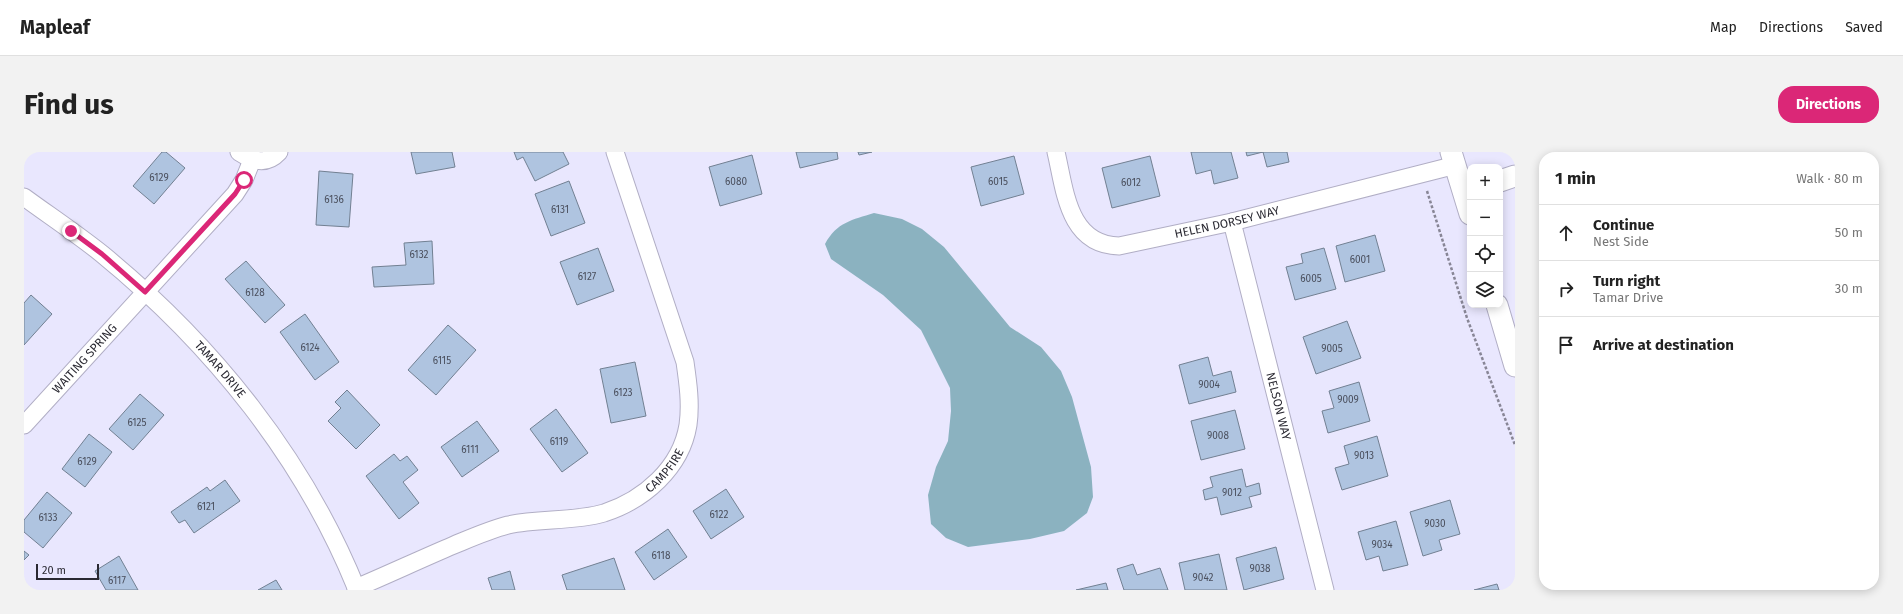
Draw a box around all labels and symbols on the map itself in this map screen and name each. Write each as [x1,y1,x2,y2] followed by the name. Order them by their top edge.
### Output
[235,171,253,189] route start
[149,172,169,184] house number: 6129
[725,176,747,188] house number: 6080
[988,176,1008,188] house number: 6015
[1121,177,1141,189] house number: 6012
[324,194,344,206] house number: 6136
[1173,203,1281,241] street label: HELEN DORSEY WAY
[551,204,569,216] house number: 6131
[62,222,80,240] route end
[409,249,429,261] house number: 6132
[1350,254,1370,266] house number: 6001
[578,271,597,283] house number: 6127
[1300,273,1322,285] house number: 6005
[245,287,265,299] house number: 6128
[49,321,120,396] street label: WAITING SPRING
[192,338,249,401] street label: TAMAR DRIVE
[300,342,320,354] house number: 6124
[1321,343,1343,355] house number: 9005
[433,355,451,367] house number: 6115
[1263,371,1294,442] street label: NELSON WAY
[1198,379,1221,391] house number: 9004
[613,387,633,399] house number: 6123
[1337,394,1359,406] house number: 9009
[127,417,147,429] house number: 6125
[1207,430,1229,442] house number: 9008
[550,436,568,448] house number: 6119
[461,444,479,456] house number: 6111
[643,446,687,496] street label: CAMPFIRE
[1354,450,1374,462] house number: 9013
[77,456,97,468] house number: 6129
[1222,487,1242,499] house number: 9012
[197,501,215,513] house number: 6121
[709,509,729,521] house number: 6122
[38,512,58,524] house number: 6133
[1424,518,1446,530] house number: 9030
[1372,539,1393,551] house number: 9034
[652,550,671,562] house number: 6118
[36,562,99,581] scale bar
[1249,563,1271,575] house number: 9038
[1193,572,1213,584] house number: 9042
[108,575,126,587] house number: 6117

